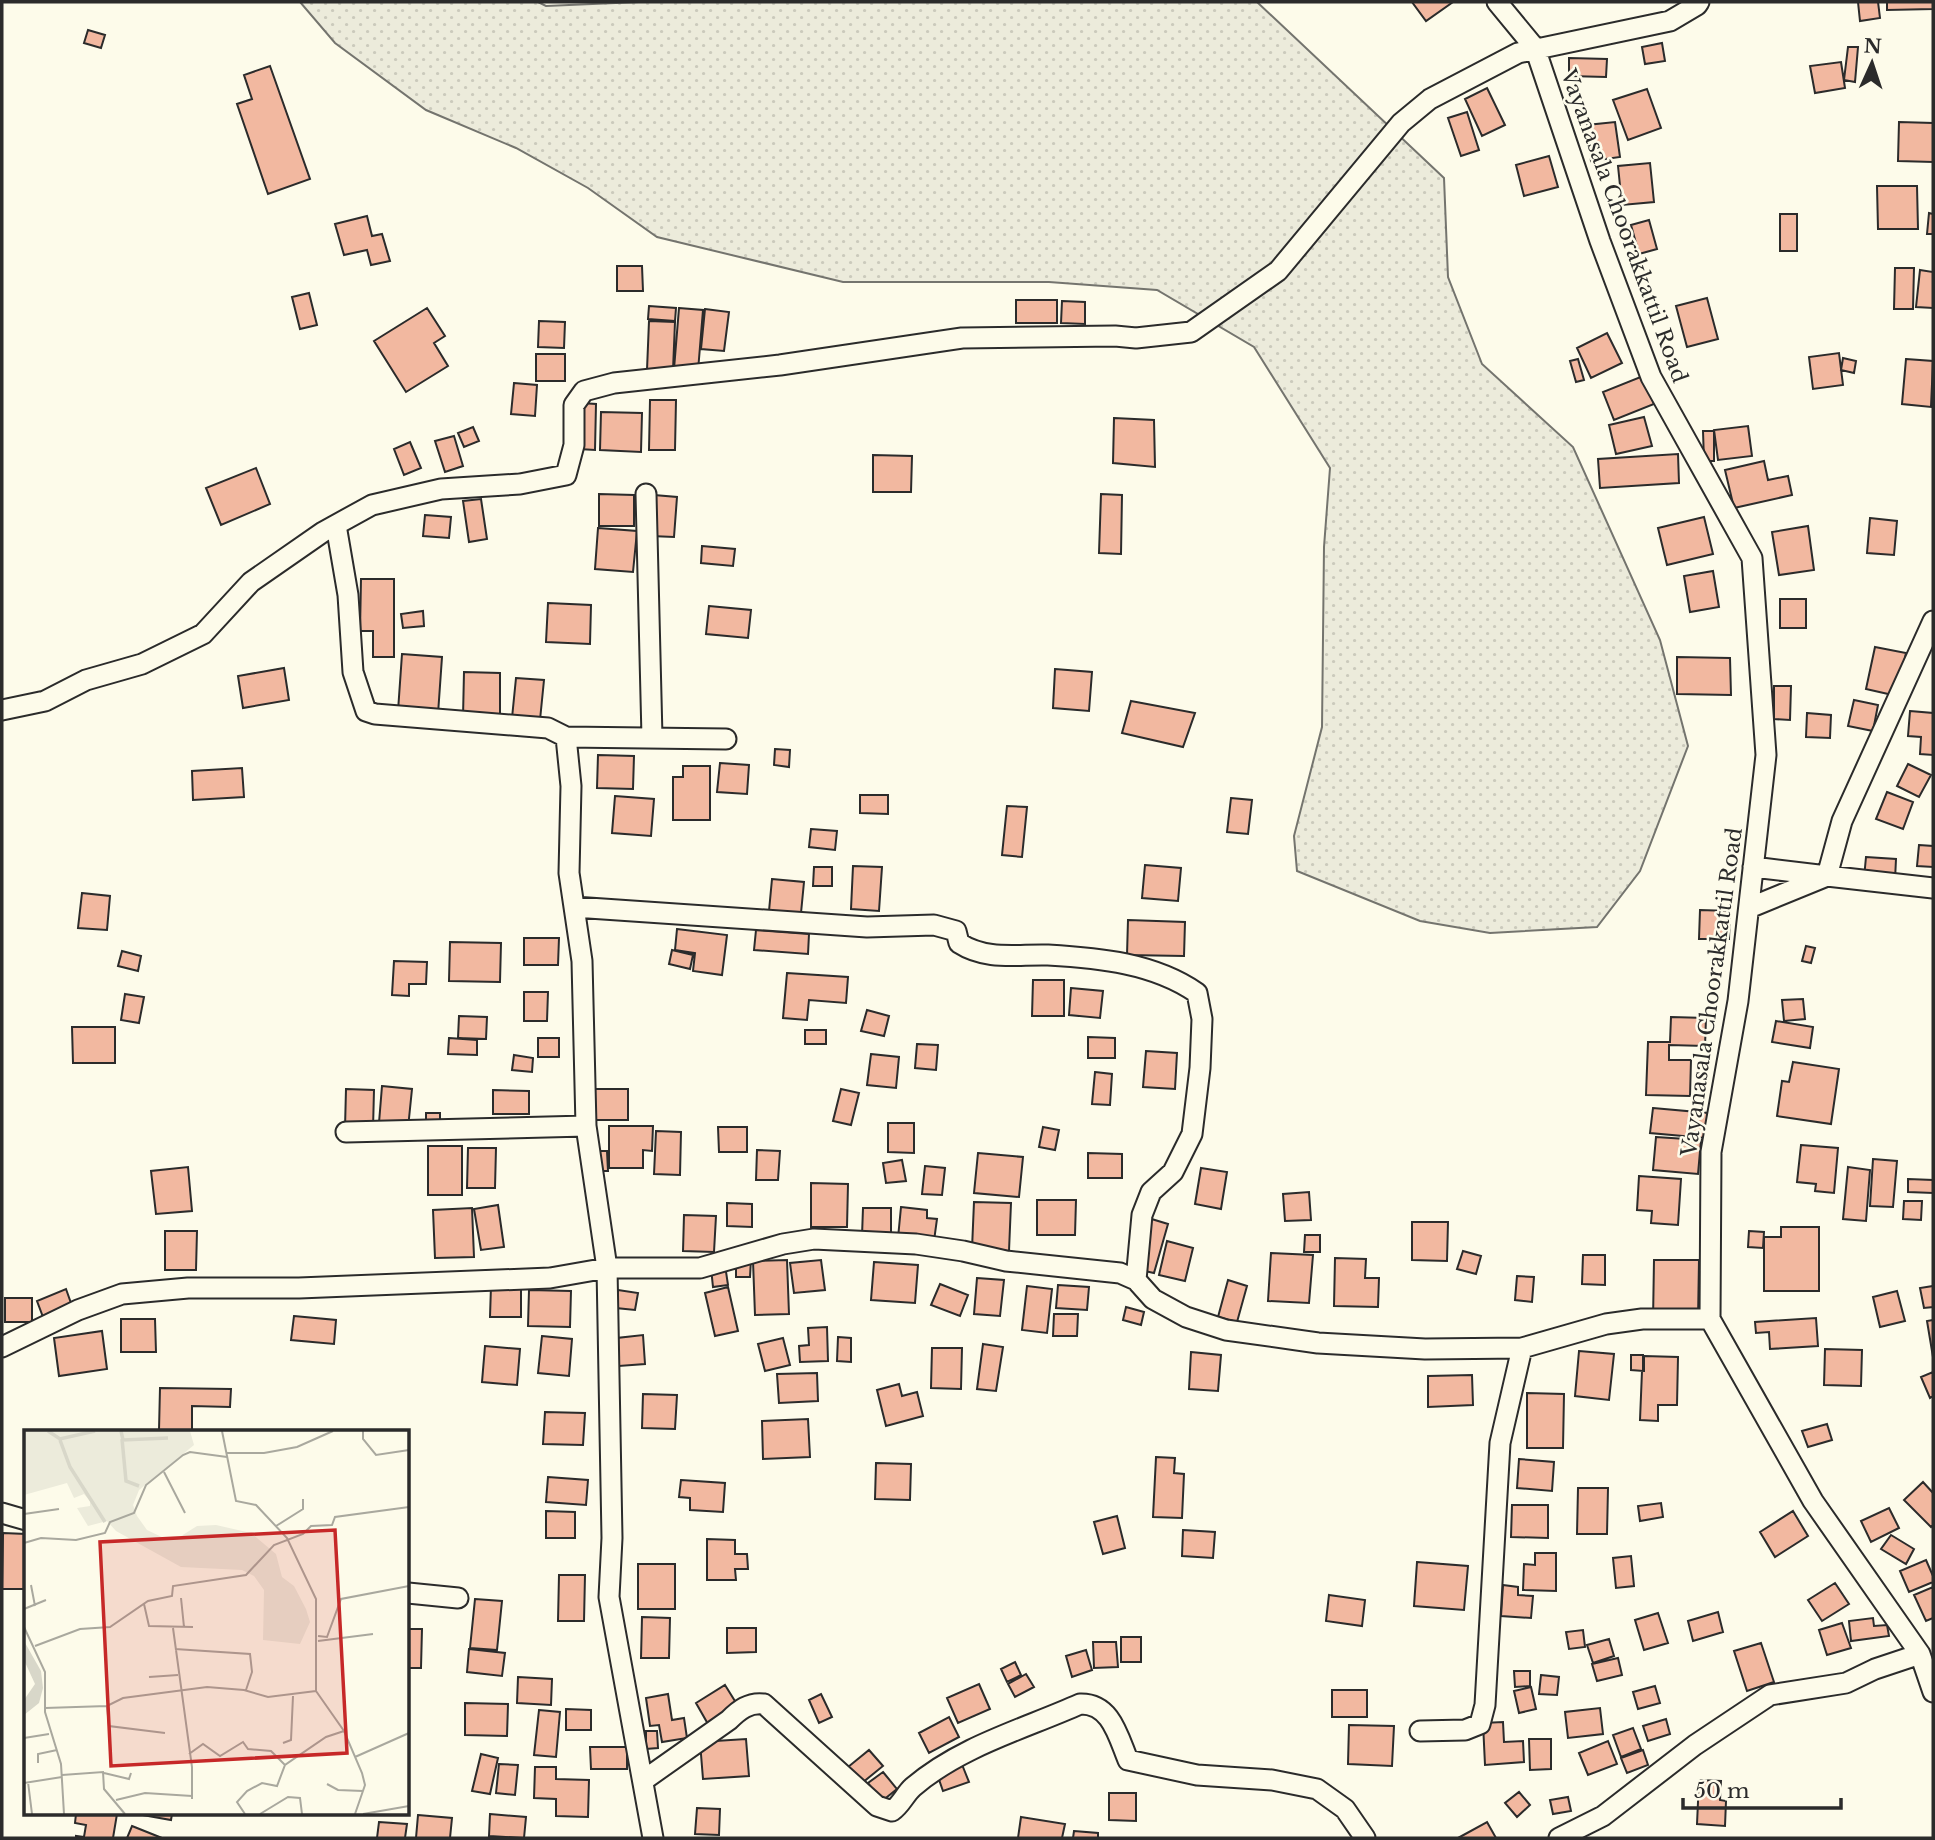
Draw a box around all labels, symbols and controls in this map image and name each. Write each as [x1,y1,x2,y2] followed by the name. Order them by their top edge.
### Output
[1837,28,1907,98] north arrow
[1863,35,1883,58] text: N
[1555,65,1693,386] street label: Vayanasala Choorakkattil Road
[1676,826,1748,1159] street label: Vayanasala Choorakkattil Road
[24,1430,410,1815] inset map
[1683,1766,1840,1810] scale bar
[1694,1778,1750,1804] text: 50 m

